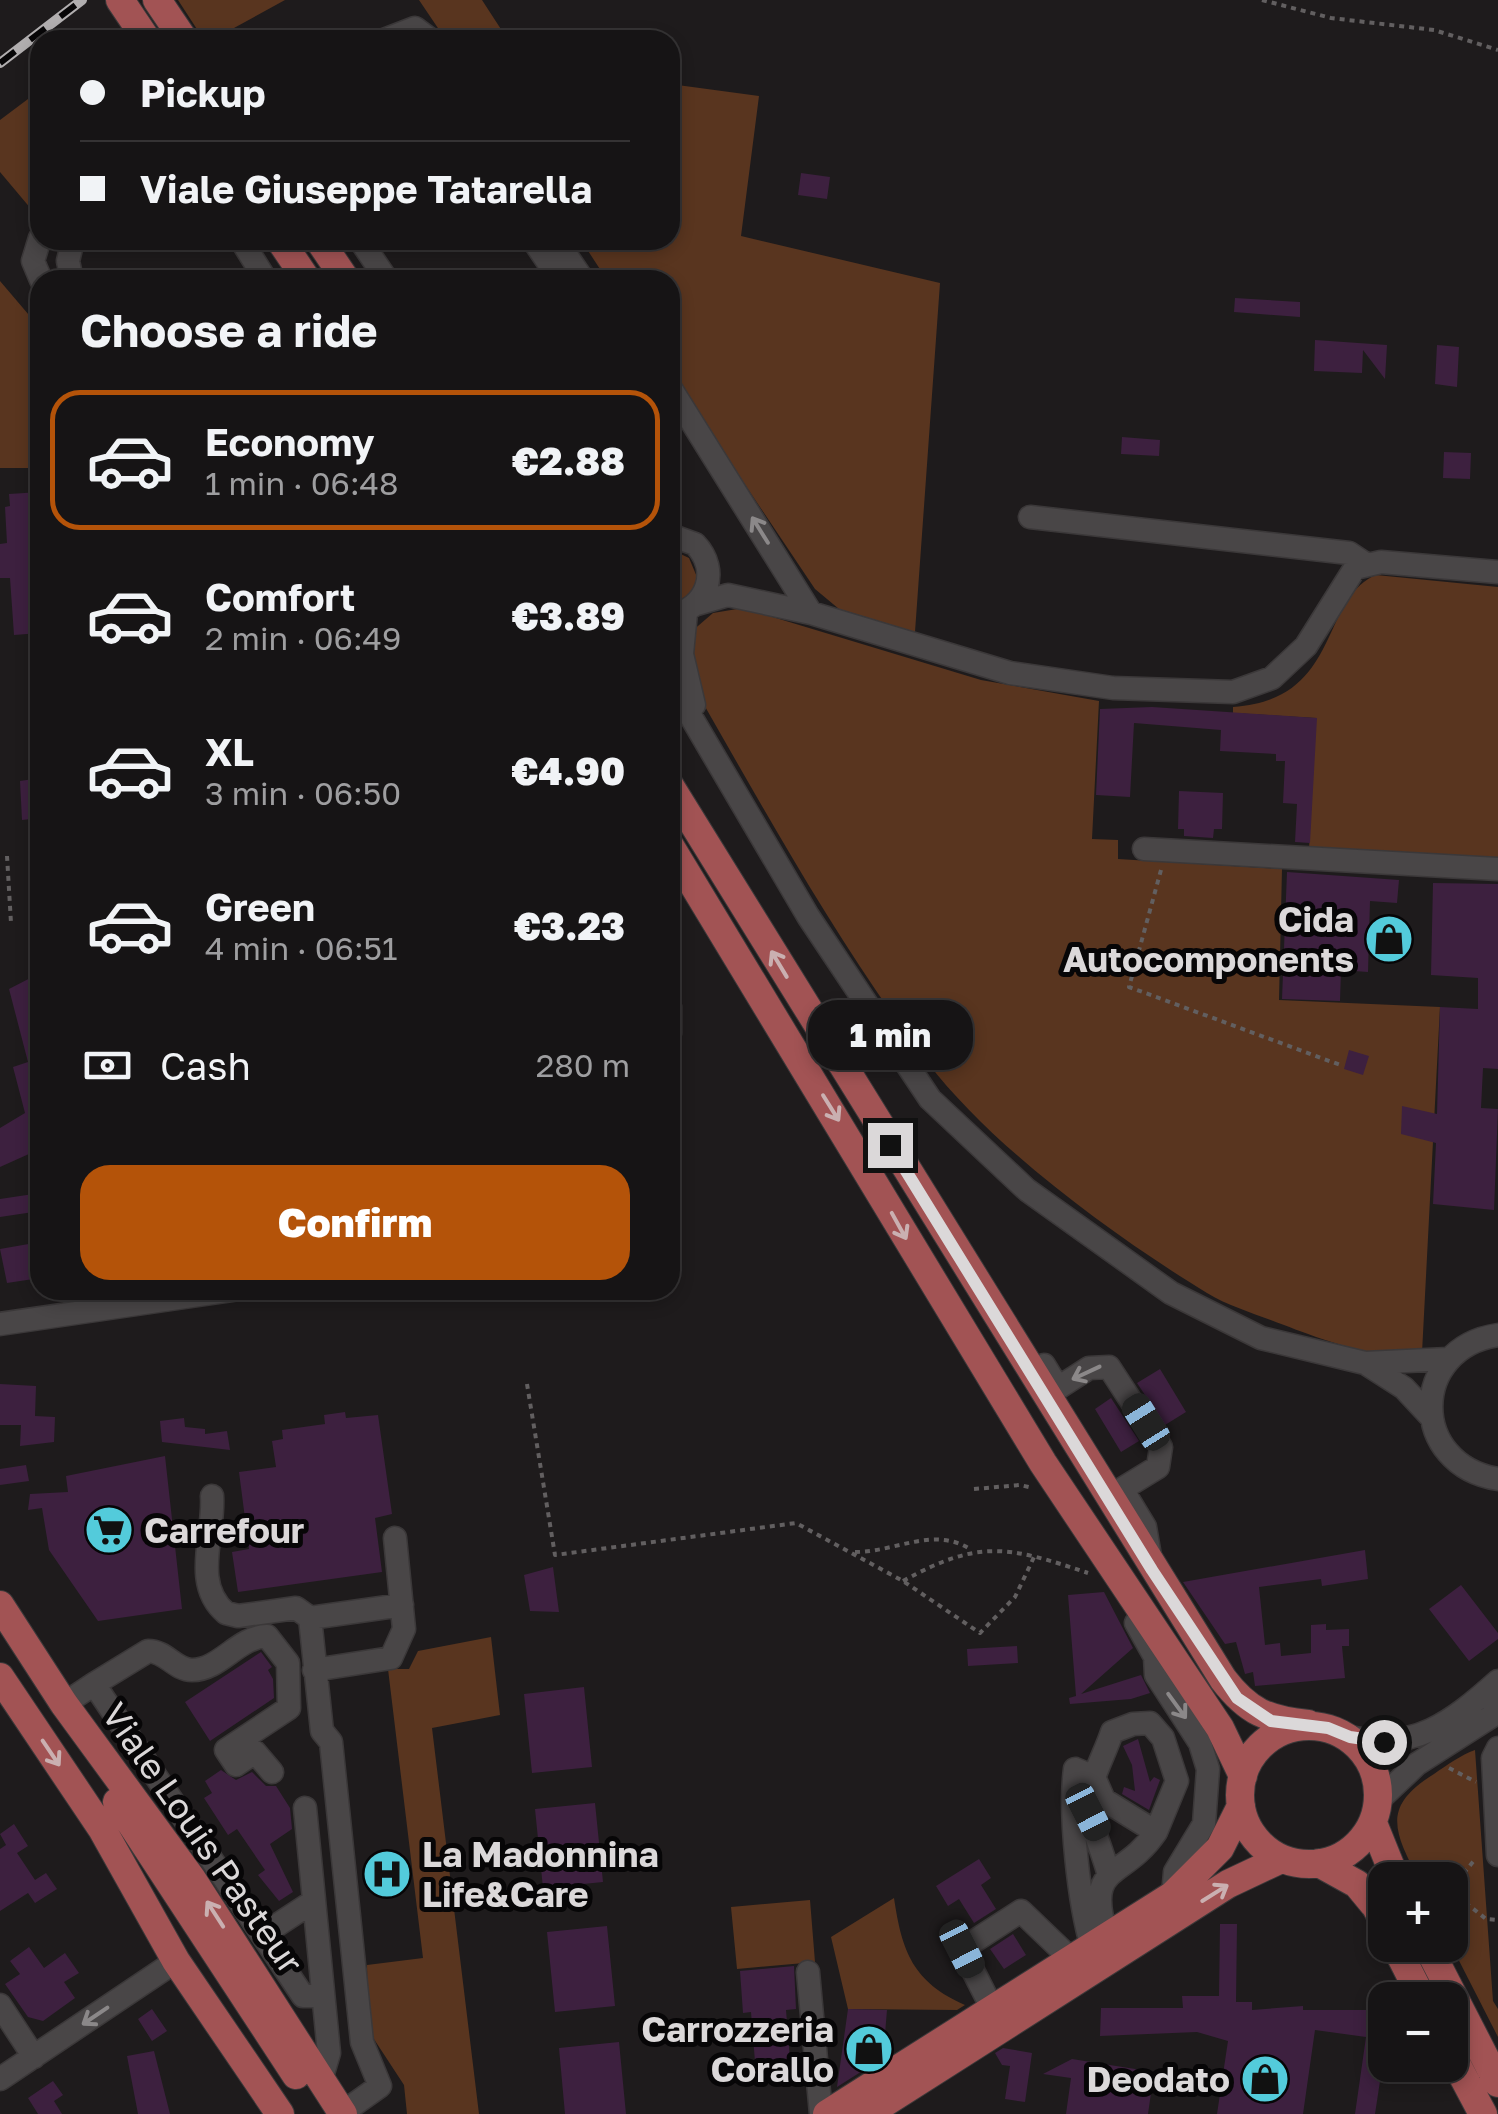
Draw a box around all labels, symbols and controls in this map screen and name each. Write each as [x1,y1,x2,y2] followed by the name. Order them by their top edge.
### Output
[140,70,266,115] text: Pickup
[140,166,592,211] text: Viale Giuseppe Tatarella
[80,303,378,357] text: Choose a ride
[85,415,175,505] icon: car
[205,419,374,464] text: Economy
[512,438,625,483] text: €2.88
[205,464,399,502] text: 1 min · 06:48
[749,517,770,545] one-way arrow
[85,570,175,660] icon: car
[205,574,355,619] text: Comfort
[512,593,625,638] text: €3.89
[205,619,401,657] text: 2 min · 06:49
[85,725,175,815] icon: car
[205,729,254,774] text: XL
[511,748,625,793] text: €4.90
[205,774,401,812] text: 3 min · 06:50
[85,880,175,970] icon: car
[205,884,315,929] text: Green
[1063,898,1354,980] place label: Cida Autocomponents
[514,903,625,948] text: €3.23
[1363,913,1415,965] shop icon: Cida Autocomponents
[205,929,398,967] text: 4 min · 06:51
[769,950,789,979] one-way arrow
[808,1000,972,1070] callout: 1 min
[850,1016,931,1054] text: 1 min
[80,1038,135,1093] icon: cash
[160,1043,251,1088] text: Cash
[536,1046,630,1084] text: 280 m
[821,1093,841,1122] one-way arrow
[868,1123,913,1168] route end
[80,1165,630,1280] button: Confirm
[890,1211,910,1240] one-way arrow
[1071,1364,1101,1383] one-way arrow
[1117,1389,1175,1455] car
[83,1504,135,1556] supermarket icon: Carrefour
[144,1509,304,1551] place label: Carrefour
[1166,1692,1187,1719] one-way arrow
[94,1694,312,1982] street label: Viale Louis Pasteur
[1362,1720,1407,1765] route start
[40,1739,61,1767] one-way arrow
[1061,1778,1115,1846] car
[422,1833,659,1915] place label: La Madonnina Life&Care
[361,1848,413,1900] hospital icon: La Madonnina Life&Care
[1368,1862,1468,2082] map controls
[1368,1862,1468,1962] button: +
[1201,1882,1229,1903] one-way arrow
[204,1901,225,1929] one-way arrow
[935,1915,989,1983] car
[1368,1982,1468,2082] button: −
[82,2005,110,2026] one-way arrow
[641,2008,834,2090] place label: Carrozzeria Corallo
[843,2023,895,2075] shop icon: Carrozzeria Corallo
[1239,2053,1291,2105] shop icon: Deodato
[1087,2058,1230,2100] place label: Deodato

